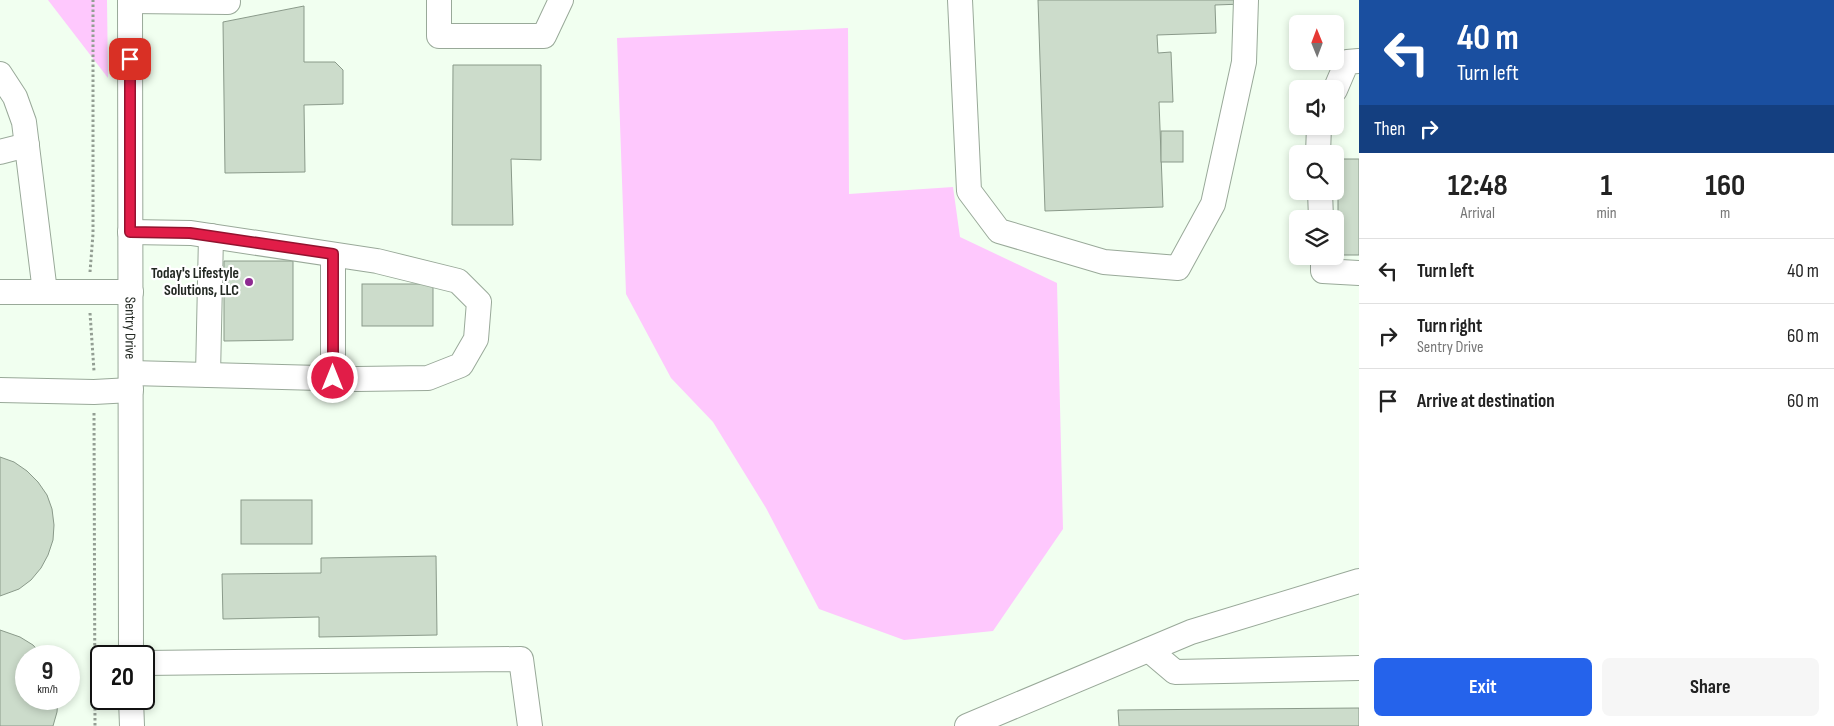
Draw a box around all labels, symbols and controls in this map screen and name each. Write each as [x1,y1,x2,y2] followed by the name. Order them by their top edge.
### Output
[1289,15,1344,70] north arrow
[1289,15,1344,265] map controls
[1457,17,1519,60] text: 40 m
[1374,20,1439,85] icon: left
[109,38,151,80] pin
[116,45,144,73] icon: arrive
[1457,60,1519,87] text: Turn left
[1289,80,1344,135] button: sound
[1415,115,1443,143] icon: right
[1374,118,1405,141] text: Then
[1289,145,1344,200] button: search
[1448,168,1508,204] text: 12:48
[1601,168,1612,204] text: 1
[1705,168,1745,204] text: 160
[1461,204,1495,223] text: Arrival
[1596,204,1617,223] text: min
[1720,204,1730,223] text: m
[1289,210,1344,265] button: layers
[1374,257,1402,285] icon: left
[1417,260,1474,283] text: Turn left
[1787,260,1819,283] text: 40 m
[151,264,239,300] place label: Today's Lifestyle Solutions, LLC
[243,276,255,288] marker: Today's Lifestyle Solutions, LLC
[120,297,140,359] street label: Sentry Drive
[1417,315,1482,338] text: Turn right
[1374,322,1402,350] icon: right
[1787,325,1819,348] text: 60 m
[1417,338,1484,357] text: Sentry Drive
[306,351,358,403] position arrow
[1374,387,1402,415] icon: arrive
[1417,390,1555,413] text: Arrive at destination
[1787,390,1819,413] text: 60 m
[90,645,155,710] speed limit sign: 20
[42,656,53,687] text: 9
[1374,658,1592,716] button: Exit
[1602,658,1819,716] button: Share
[37,682,58,697] text: km/h

